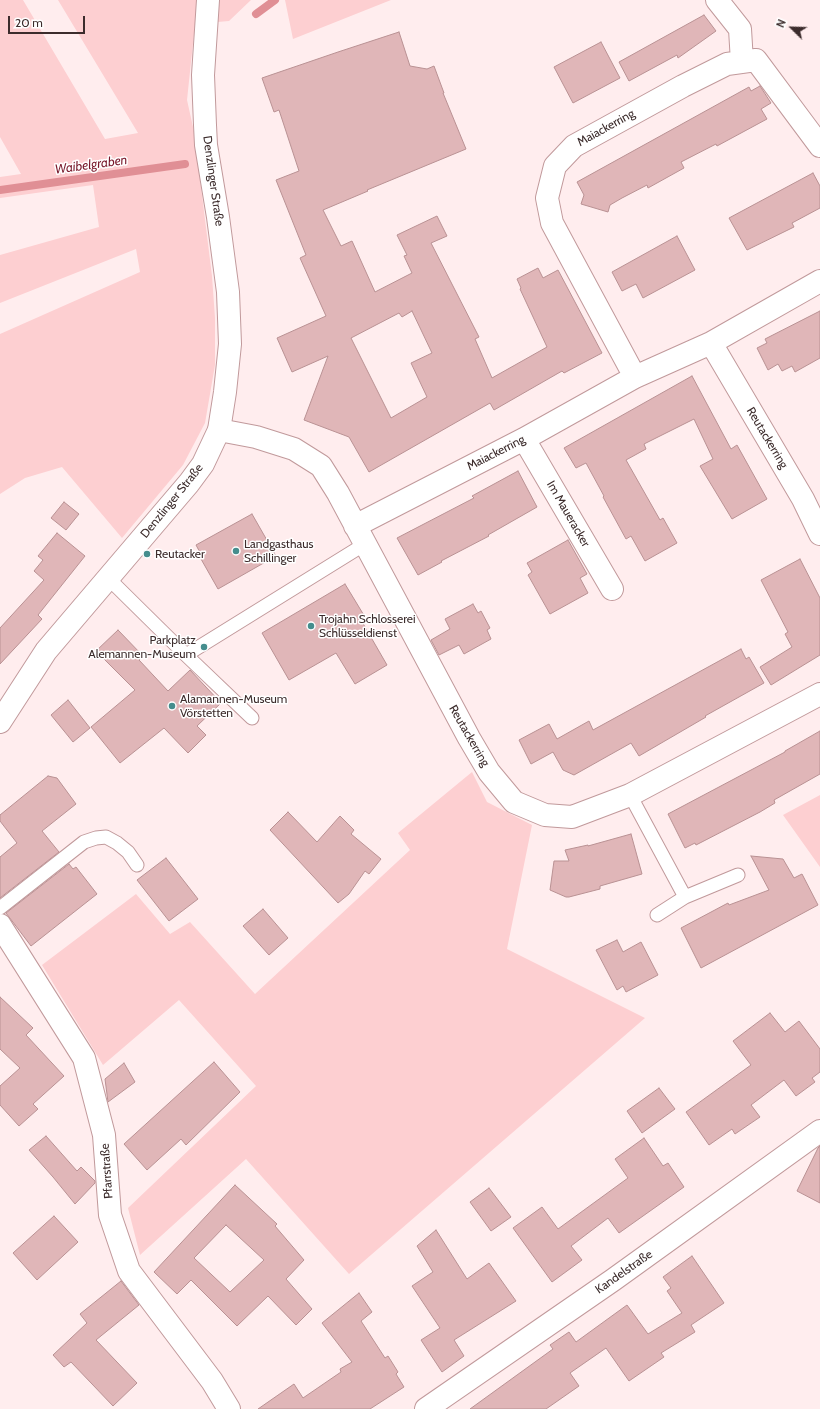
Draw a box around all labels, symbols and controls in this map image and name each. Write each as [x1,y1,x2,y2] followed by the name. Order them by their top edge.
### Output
[10,8,87,34] scale bar
[772,8,812,48] north arrow
[15,15,43,30] text: 20 m
[773,17,789,30] text: N
[575,106,637,150] street label: Maiackerring
[200,135,226,227] street label: Denzlinger Straße
[54,152,128,178] water label: Waibelgraben
[743,405,791,471] street label: Reutackerring
[465,432,527,474] street label: Maiackerring
[138,461,206,541] street label: Denzlinger Straße
[543,478,593,550] street label: Im Maueracker
[244,537,313,565] place label: Landgasthaus Schillinger
[231,546,241,556] marker: Landgasthaus Schillinger
[155,547,205,561] place label: Reutacker
[142,549,152,559] marker: Reutacker
[319,612,416,640] place label: Trojahn Schlosserei Schlüsseldienst
[306,621,316,631] marker: Trojahn Schlosserei Schlüsseldienst
[88,633,196,661] place label: Parkplatz Alemannen-Museum
[199,642,209,652] marker: Parkplatz Alemannen-Museum
[180,692,287,720] place label: Alamannen-Museum Vörstetten
[167,701,177,711] marker: Alamannen-Museum Vörstetten
[446,703,492,769] street label: Reutackerring
[98,1143,116,1199] street label: Pfarrstraße
[593,1247,655,1297] street label: Kandelstraße

